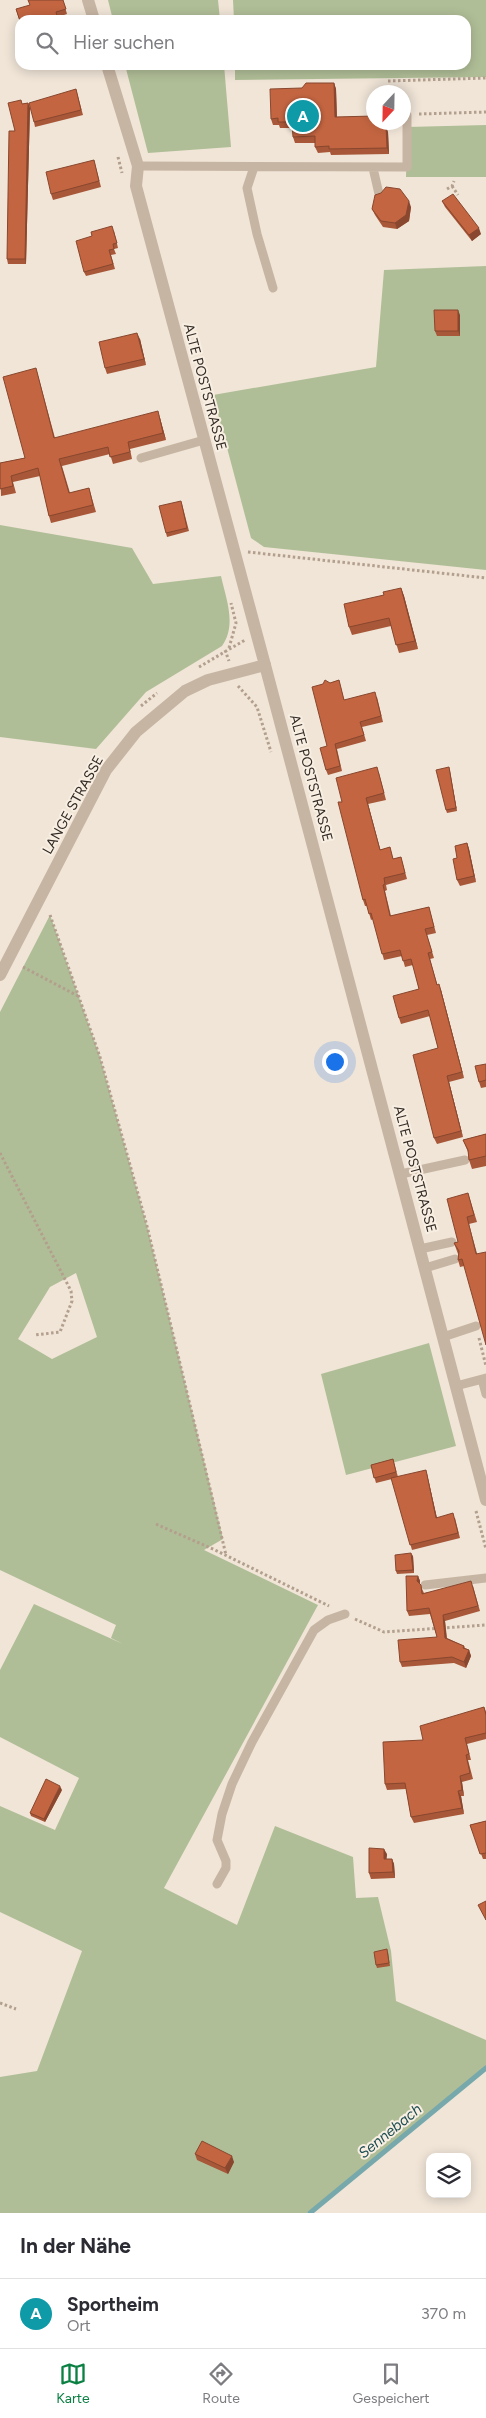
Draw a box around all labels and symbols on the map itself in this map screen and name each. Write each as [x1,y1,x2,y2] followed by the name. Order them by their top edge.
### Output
[366,85,411,130] north arrow
[287,97,319,135] pin: A
[180,322,230,452] street label: ALTE POSTSTRASSE
[286,713,336,843] street label: ALTE POSTSTRASSE
[39,753,107,857] street label: LANGE STRASSE
[322,1049,348,1075] your location
[390,1104,440,1234] street label: ALTE POSTSTRASSE
[355,2100,425,2162] water label: Sennebach

